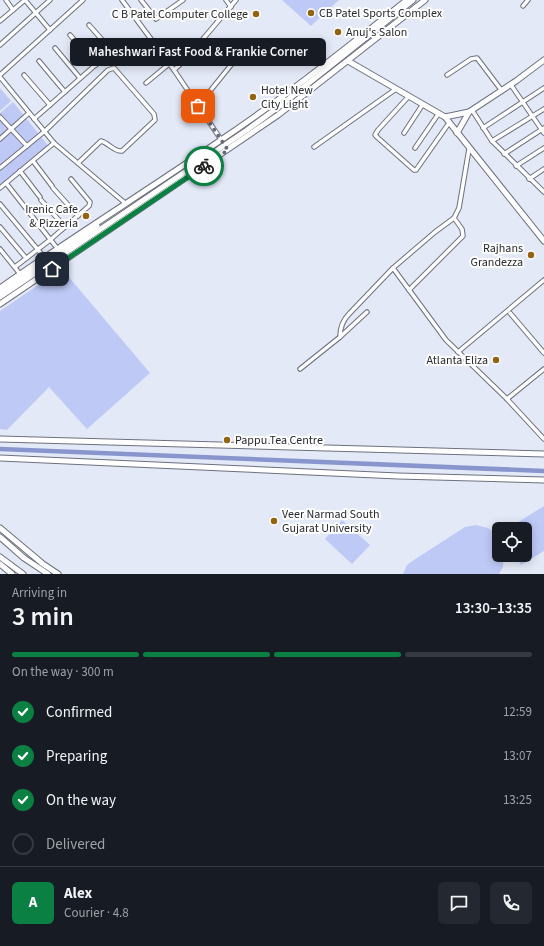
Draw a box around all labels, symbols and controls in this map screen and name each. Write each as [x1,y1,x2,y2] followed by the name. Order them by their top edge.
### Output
[319,5,443,22] place label: CB Patel Sports Complex
[112,6,248,23] place label: C B Patel Computer College
[306,8,316,18] marker: CB Patel Sports Complex
[251,9,261,19] marker: C B Patel Computer College
[346,24,407,41] place label: Anuj's Salon
[333,27,343,37] marker: Anuj's Salon
[70,38,326,66] callout: Maheshwari Fast Food & Frankie Corner
[88,43,308,61] text: Maheshwari Fast Food & Frankie Corner
[261,82,313,113] place label: Hotel New City Light
[181,89,215,123] pin
[248,92,258,102] marker: Hotel New City Light
[187,95,209,117] icon: bag
[184,146,224,186] courier
[193,155,215,177] icon: bike
[25,201,78,232] place label: Irenic Cafe & Pizzeria
[81,211,91,221] marker: Irenic Cafe & Pizzeria
[471,240,523,271] place label: Rajhans Grandezza
[526,250,536,260] marker: Rajhans Grandezza
[35,252,69,286] pin
[41,258,63,280] icon: home
[426,352,488,369] place label: Atlanta Eliza
[491,355,501,365] marker: Atlanta Eliza
[235,432,323,449] place label: Pappu Tea Centre
[222,435,232,445] marker: Pappu Tea Centre
[282,506,380,537] place label: Veer Narmad South Gujarat University
[269,516,279,526] marker: Veer Narmad South Gujarat University
[492,522,532,562] map controls
[492,522,532,562] button: locate
[12,584,67,602] text: Arriving in
[12,598,74,635] text: 3 min
[455,598,532,619] text: 13:30–13:35
[12,663,114,681] text: On the way · 300 m
[12,701,34,723] icon: check
[46,702,112,723] text: Confirmed
[503,703,532,721] text: 12:59
[12,745,34,767] icon: check
[46,746,107,767] text: Preparing
[503,747,532,765] text: 13:07
[12,789,34,811] icon: check
[46,790,116,811] text: On the way
[503,791,532,809] text: 13:25
[46,834,105,855] text: Delivered
[438,882,480,924] button: chat
[490,882,532,924] button: phone
[64,883,92,904] text: Alex
[29,892,37,913] text: A
[64,904,129,922] text: Courier · 4.8

